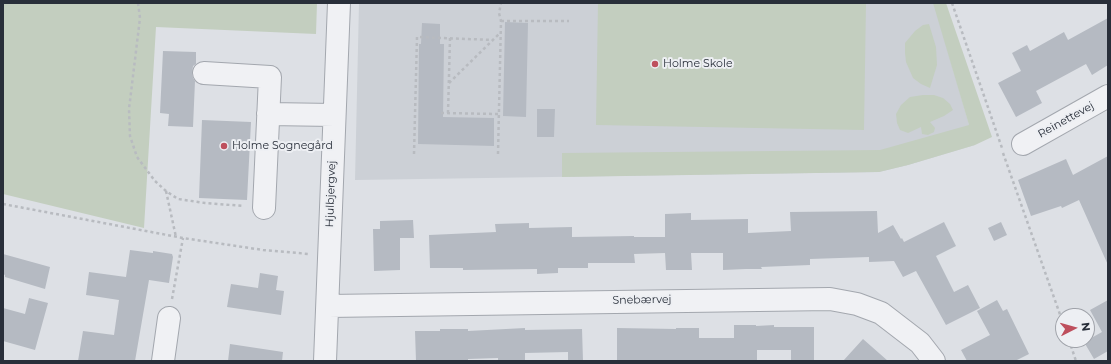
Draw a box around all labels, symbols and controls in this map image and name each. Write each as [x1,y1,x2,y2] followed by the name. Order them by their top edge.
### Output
[663,57,733,71] place label: Holme Skole
[650,59,660,69] marker: Holme Skole
[1036,99,1096,141] street label: Reinettevej
[232,139,333,153] place label: Holme Sognegård
[219,141,229,151] marker: Holme Sognegård
[323,160,339,228] street label: Hjulbjergvej
[612,293,672,307] street label: Snebærvej
[1055,308,1095,348] north arrow
[1079,322,1093,332] text: N

